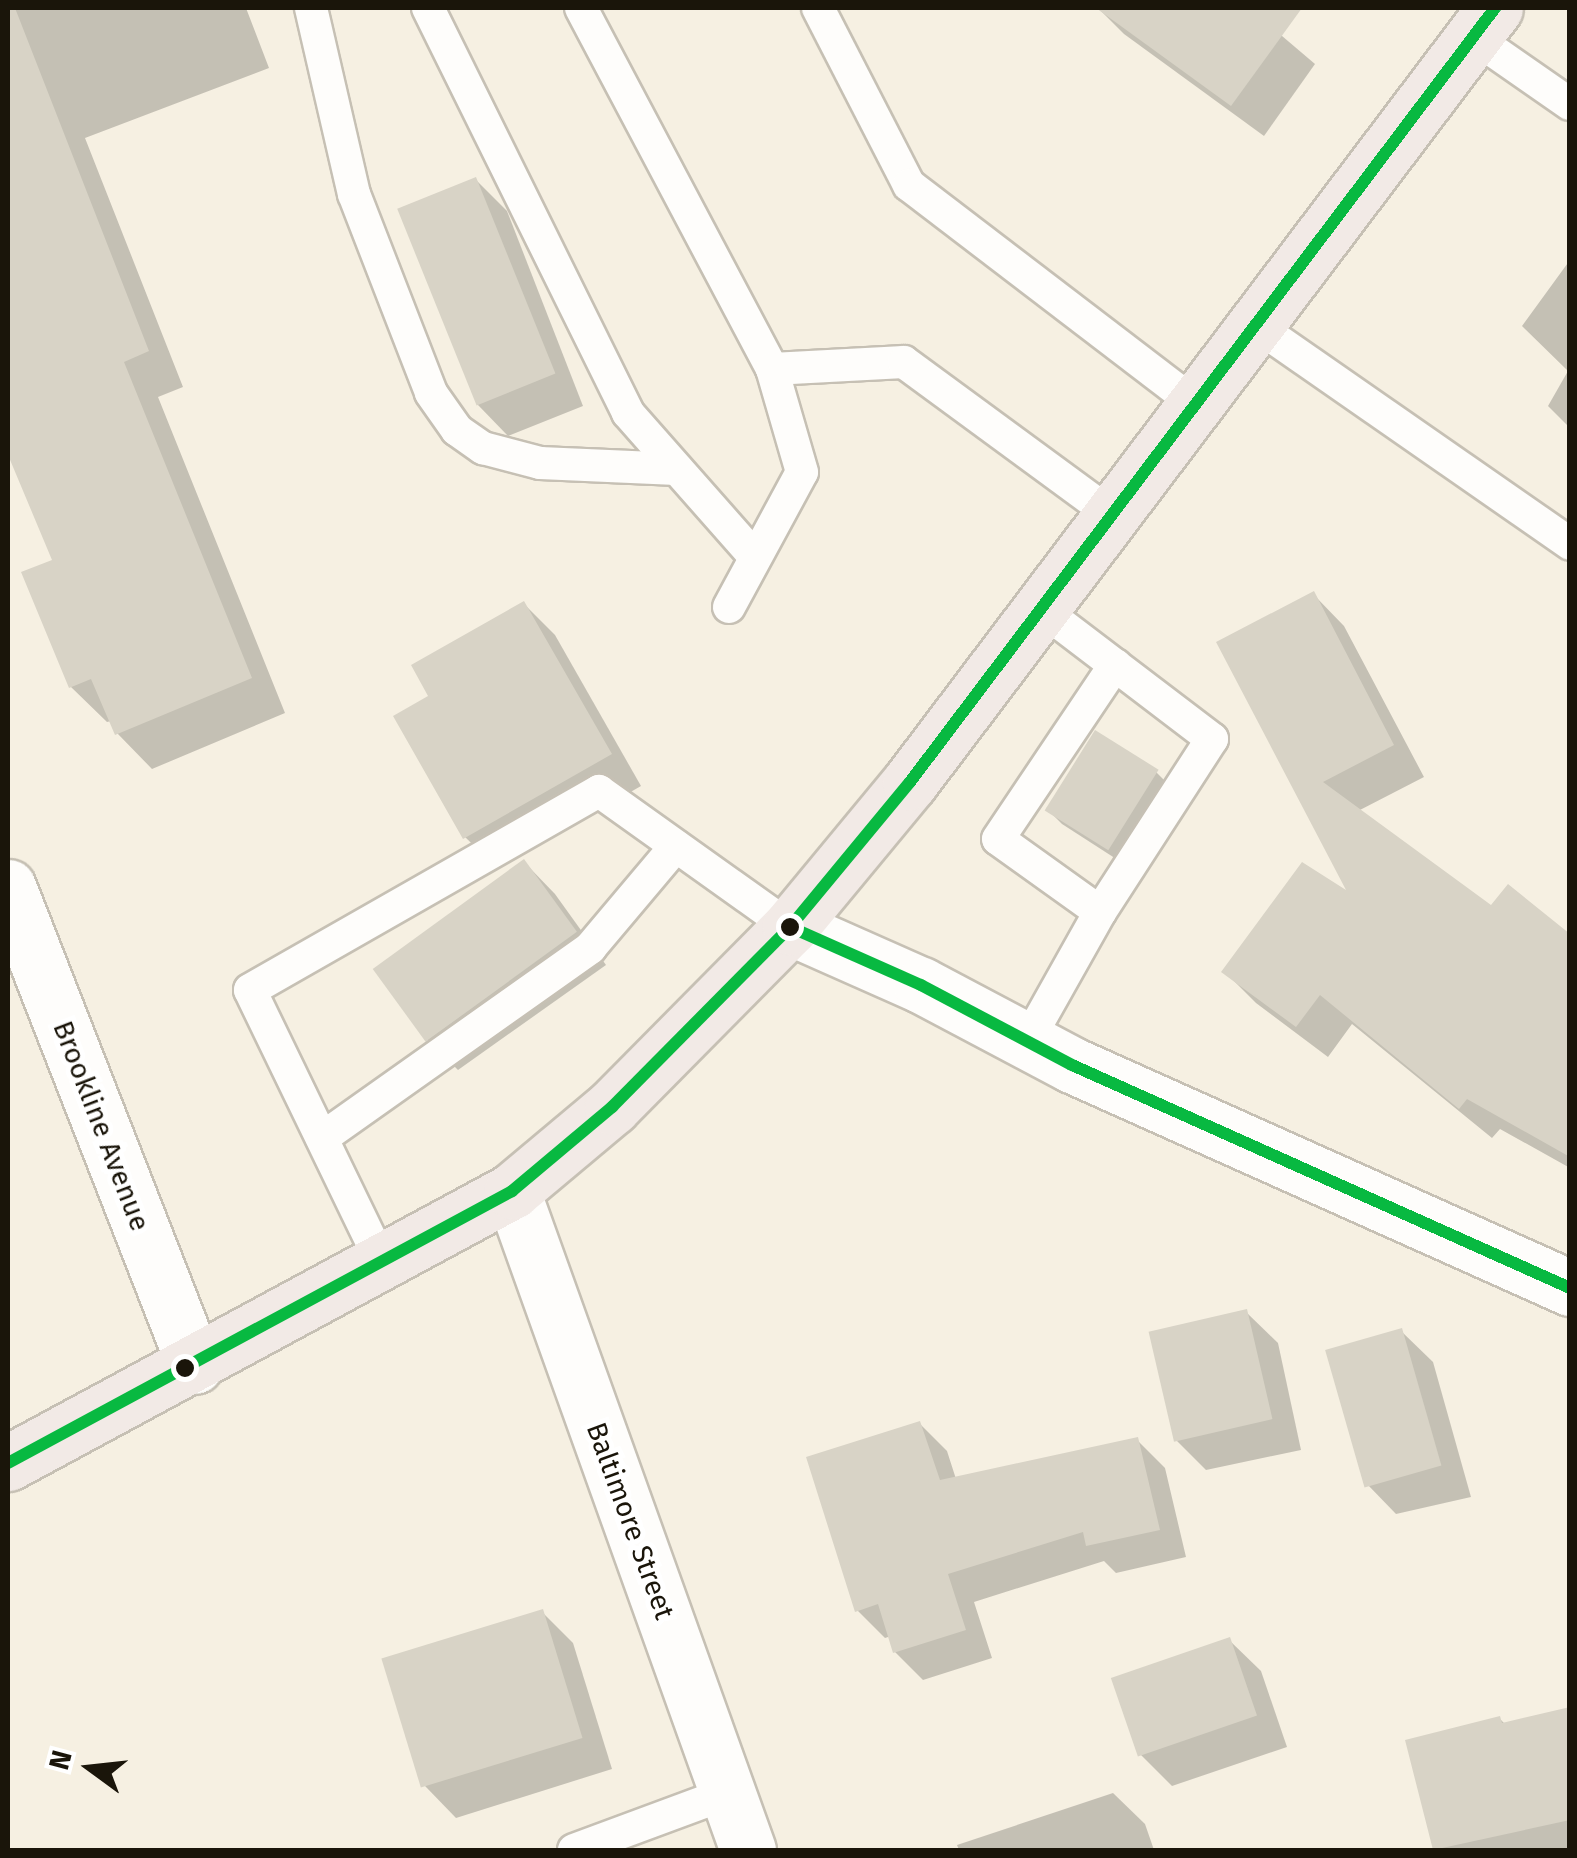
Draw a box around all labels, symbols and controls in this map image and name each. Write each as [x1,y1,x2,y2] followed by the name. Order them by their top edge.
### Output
[780,917,800,937] unlabelled marker
[46,1016,156,1236] street label: Brookline Avenue
[175,1358,195,1378] unlabelled marker
[579,1418,681,1624] street label: Baltimore Street
[40,1718,140,1818] north arrow
[42,1747,79,1773] text: N

